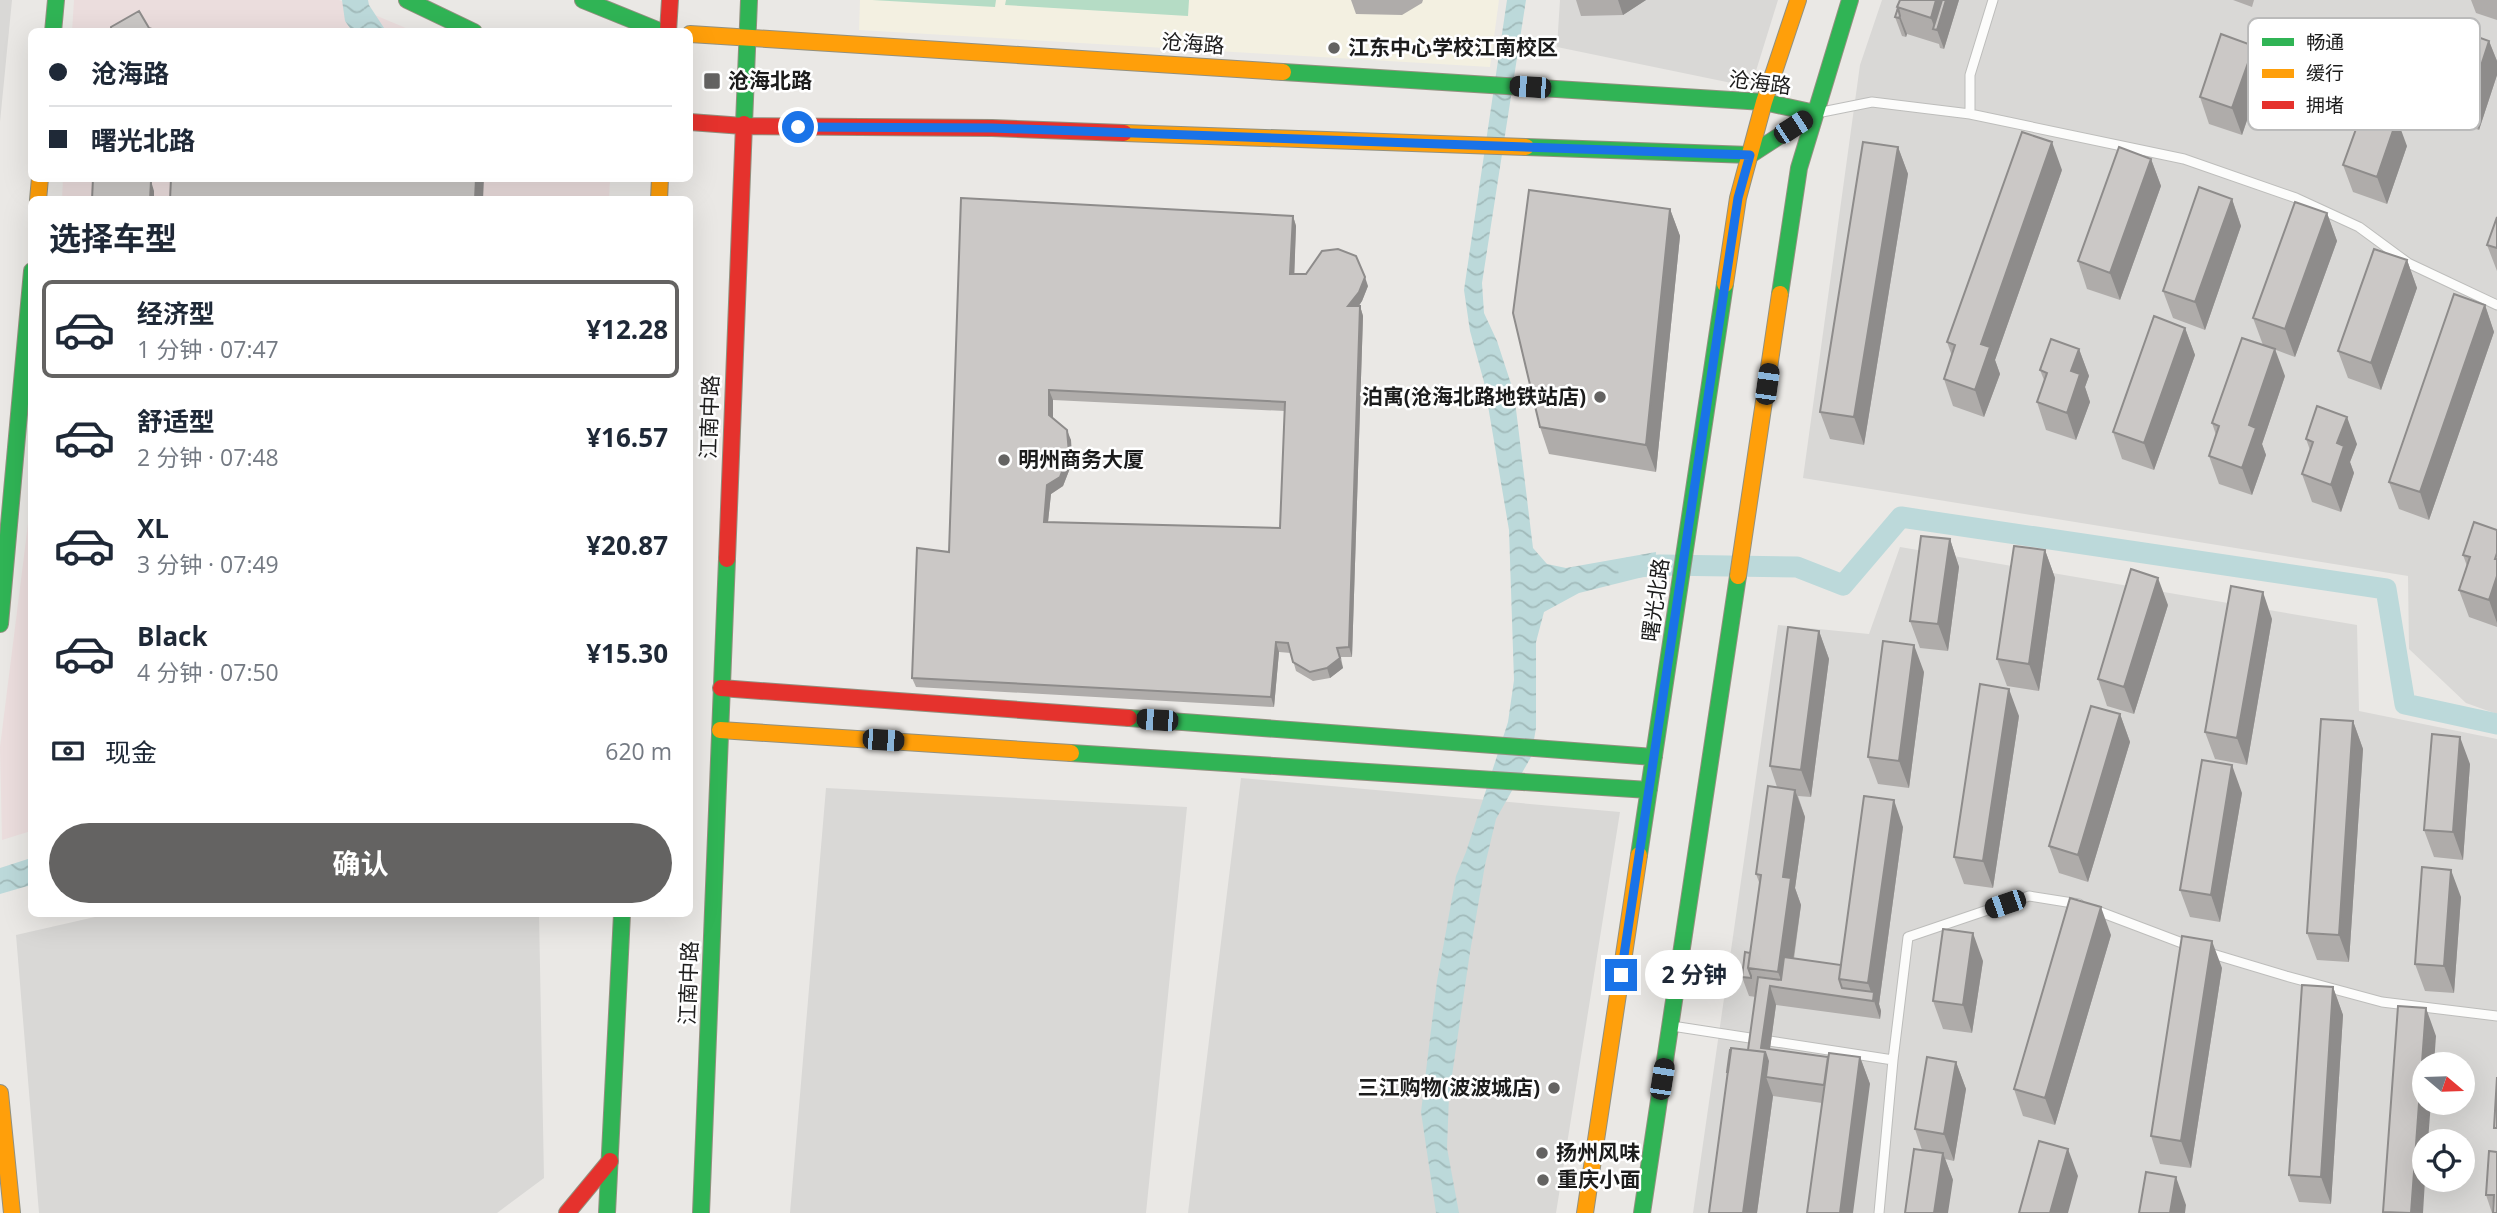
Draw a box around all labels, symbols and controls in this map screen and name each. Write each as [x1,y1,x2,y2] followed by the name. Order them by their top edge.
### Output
[2248,18,2480,130] legend
[1161,27,1225,59] street label: 沧海路
[2306,29,2344,55] text: 畅通
[1348,33,1558,61] place label: 江东中心学校江南校区
[1326,40,1342,56] marker: 江东中心学校江南校区
[91,55,169,91] text: 沧海路
[2306,60,2344,86] text: 缓行
[1727,64,1793,100] street label: 沧海路
[728,66,812,94] place label: 沧海北路
[702,71,722,91] marker: 沧海北路
[1509,75,1552,99] car
[2306,92,2344,118] text: 拥堵
[1770,107,1817,147] car
[782,111,814,143] route start
[91,122,195,158] text: 曙光北路
[49,216,177,259] text: 选择车型
[137,295,215,331] text: 经济型
[53,298,116,361] icon: car
[586,311,668,347] text: ¥12.28
[137,333,279,365] text: 1 分钟 · 07:47
[1754,362,1781,406] car
[694,375,724,459] street label: 江南中路
[1362,382,1586,410] place label: 泊寓(沧海北路地铁站店)
[1592,389,1608,405] marker: 泊寓(沧海北路地铁站店)
[137,403,215,439] text: 舒适型
[53,406,116,469] icon: car
[586,419,668,455] text: ¥16.57
[137,441,279,473] text: 2 分钟 · 07:48
[1018,445,1144,473] place label: 明州商务大厦
[996,452,1012,468] marker: 明州商务大厦
[137,510,169,546] text: XL
[53,514,116,577] icon: car
[586,527,668,563] text: ¥20.87
[137,548,279,580] text: 3 分钟 · 07:49
[1635,556,1675,643] street label: 曙光北路
[137,618,208,654] text: Black
[53,622,116,685] icon: car
[586,635,668,671] text: ¥15.30
[137,656,279,688] text: 4 分钟 · 07:50
[1136,708,1179,732] car
[862,728,905,752] car
[49,732,87,770] icon: cash
[105,734,157,770] text: 现金
[605,735,672,767] text: 620 m
[49,823,672,903] button: 确认
[1982,887,2029,921] car
[673,941,703,1025] street label: 江南中路
[1646,950,1744,1000] callout: 2 分钟
[1661,958,1727,990] text: 2 分钟
[1605,959,1637,991] route end
[2412,1052,2474,1115] north arrow
[2412,1052,2475,1192] map controls
[1649,1057,1676,1101] car
[1358,1073,1540,1101] place label: 三江购物(波波城店)
[1546,1080,1562,1096] marker: 三江购物(波波城店)
[2412,1129,2475,1192] button: locate
[1556,1138,1640,1166] place label: 扬州风味
[1534,1145,1550,1161] marker: 扬州风味
[1557,1165,1641,1193] place label: 重庆小面
[1535,1172,1551,1188] marker: 重庆小面

